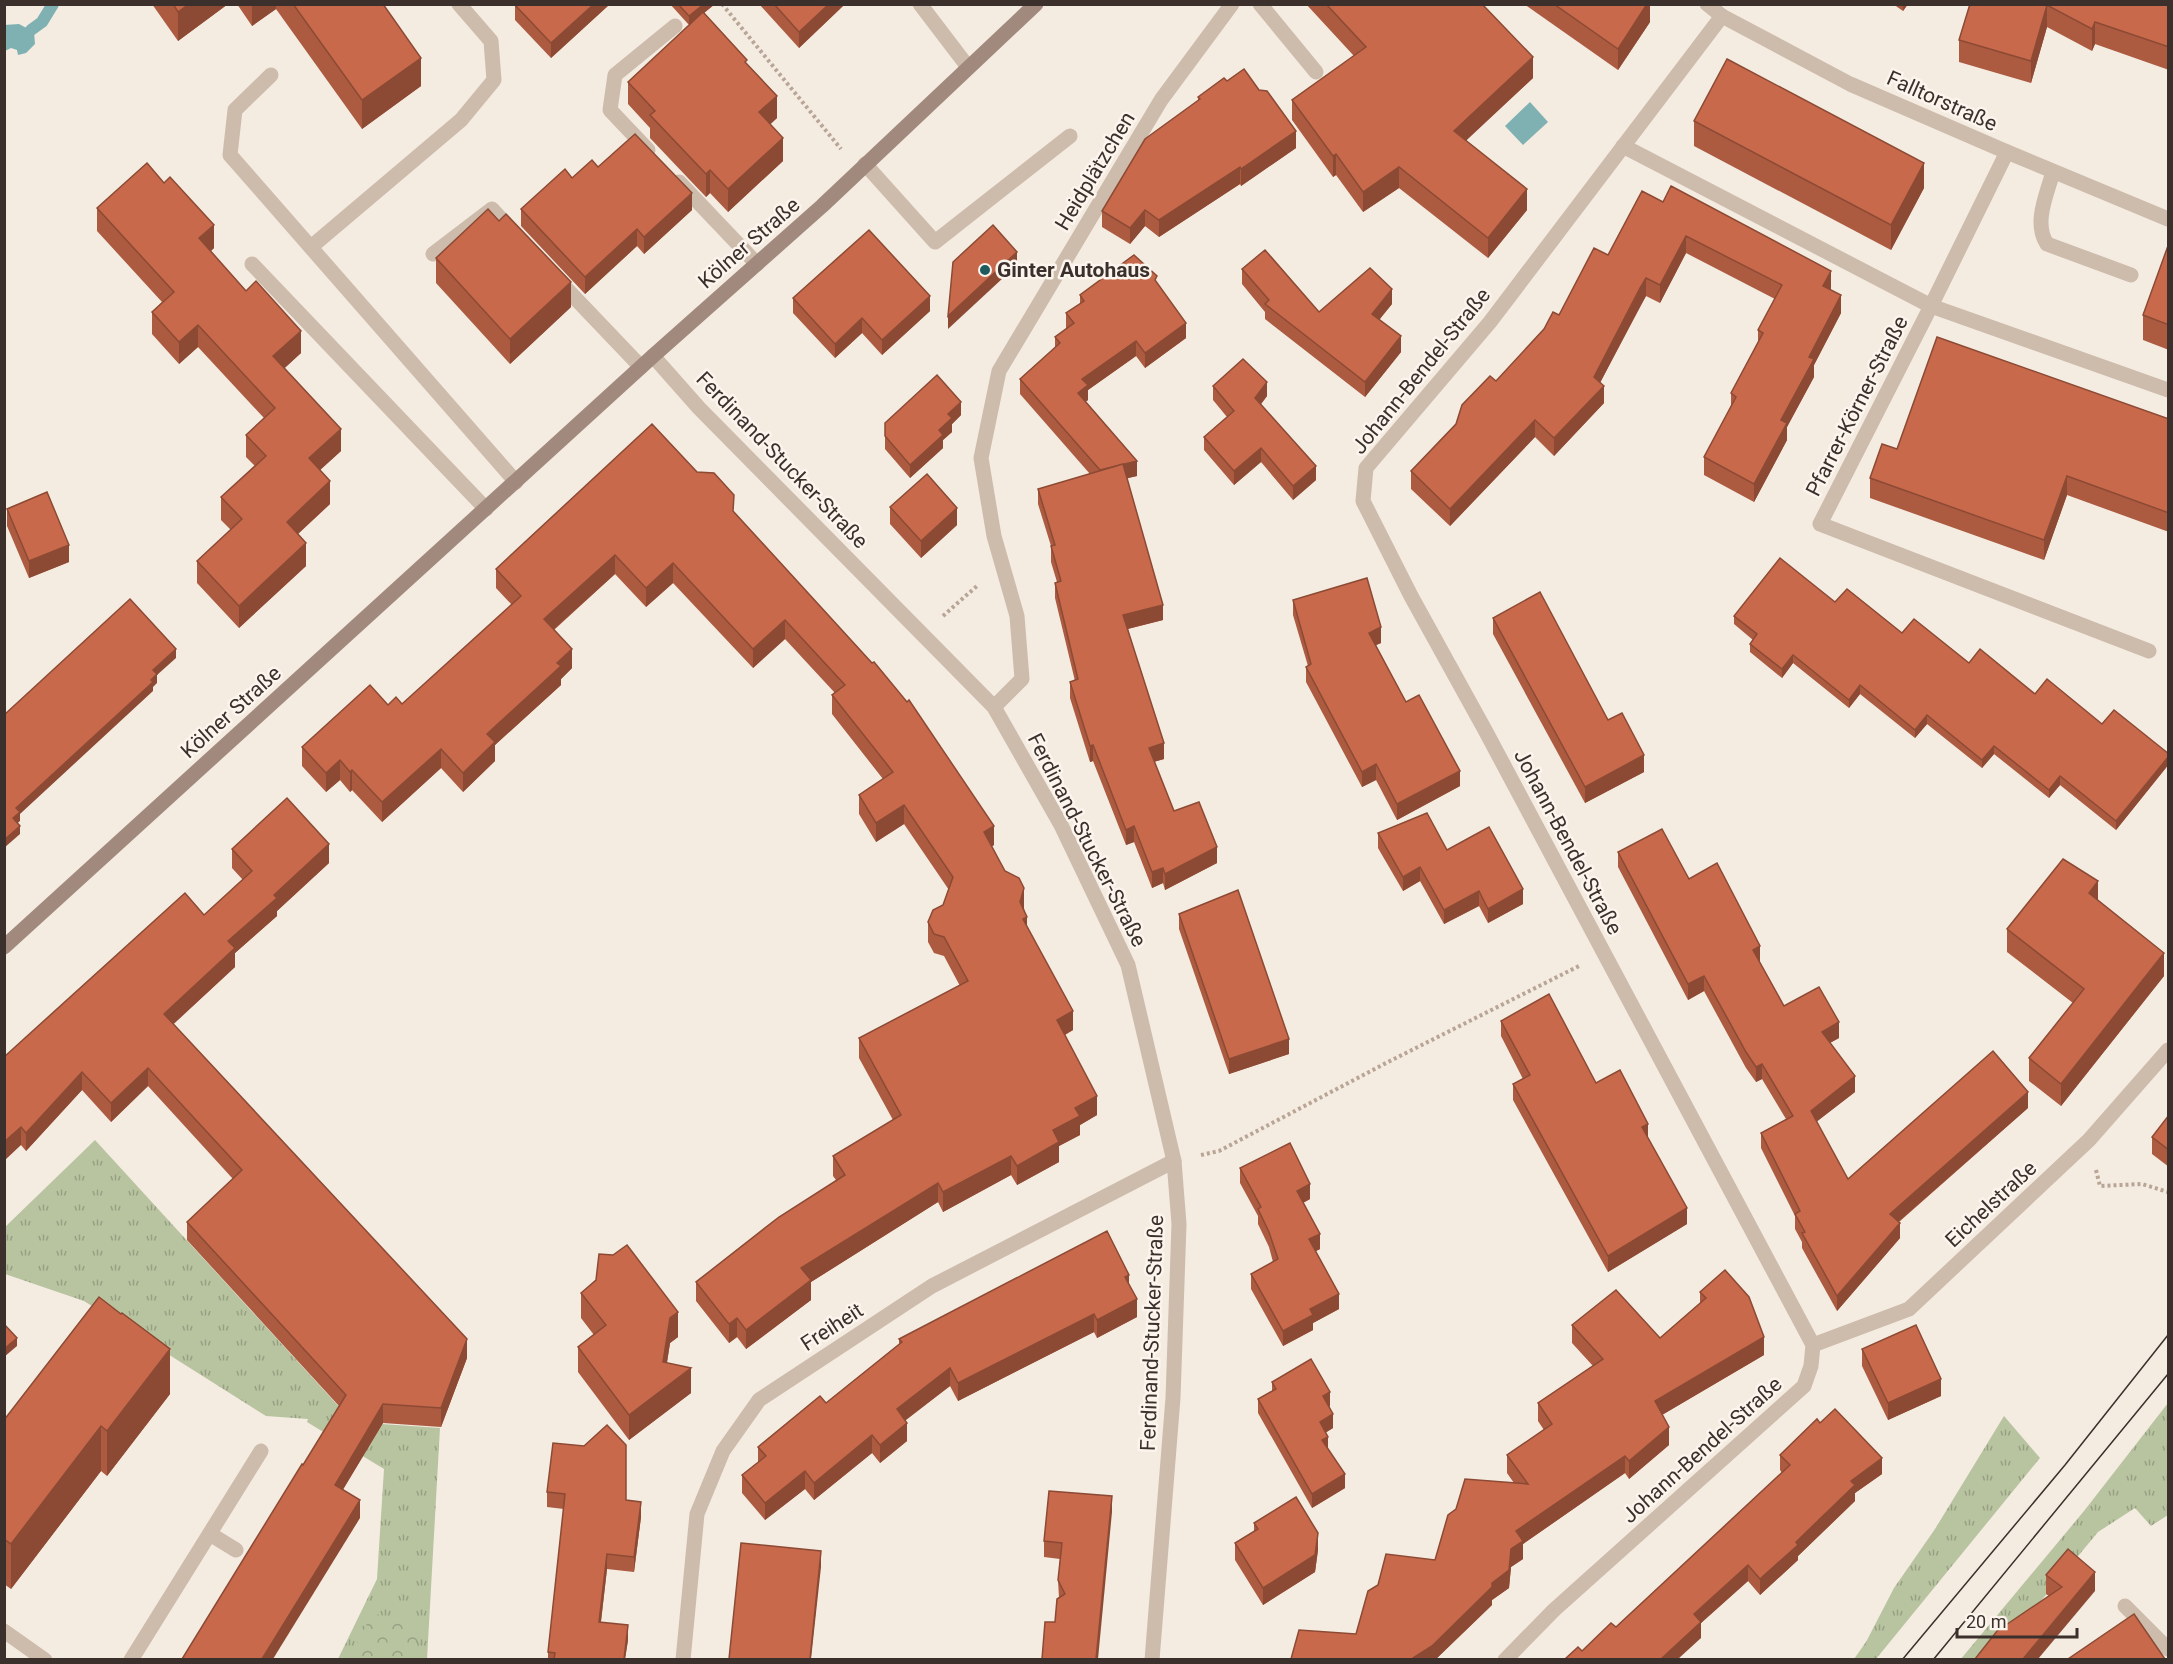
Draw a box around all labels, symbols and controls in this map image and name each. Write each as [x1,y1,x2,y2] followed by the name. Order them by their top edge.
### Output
[1883,66,2001,136] street label: Falltorstraße
[1050,107,1140,235] street label: Heidplätzchen
[694,193,804,293] street label: Kölner Straße
[997,258,1150,282] place label: Ginter Autohaus
[978,263,992,277] marker: Ginter Autohaus
[1347,283,1495,459] street label: Johann-Bendel-Straße
[1801,312,1913,500] street label: Pfarrer-Körner-Straße
[691,367,873,553] street label: Ferdinand-Stucker-Straße
[176,661,286,763] street label: Kölner Straße
[1023,729,1151,951] street label: Ferdinand-Stucker-Straße
[1509,745,1627,939] street label: Johann-Bendel-Straße
[1941,1156,2041,1252] street label: Eichelstraße
[1136,1215,1168,1451] street label: Ferdinand-Stucker-Straße
[796,1298,868,1356] street label: Freiheit
[1617,1372,1787,1528] street label: Johann-Bendel-Straße
[1957,1601,2077,1639] scale bar
[1966,1611,2006,1632] text: 20 m

